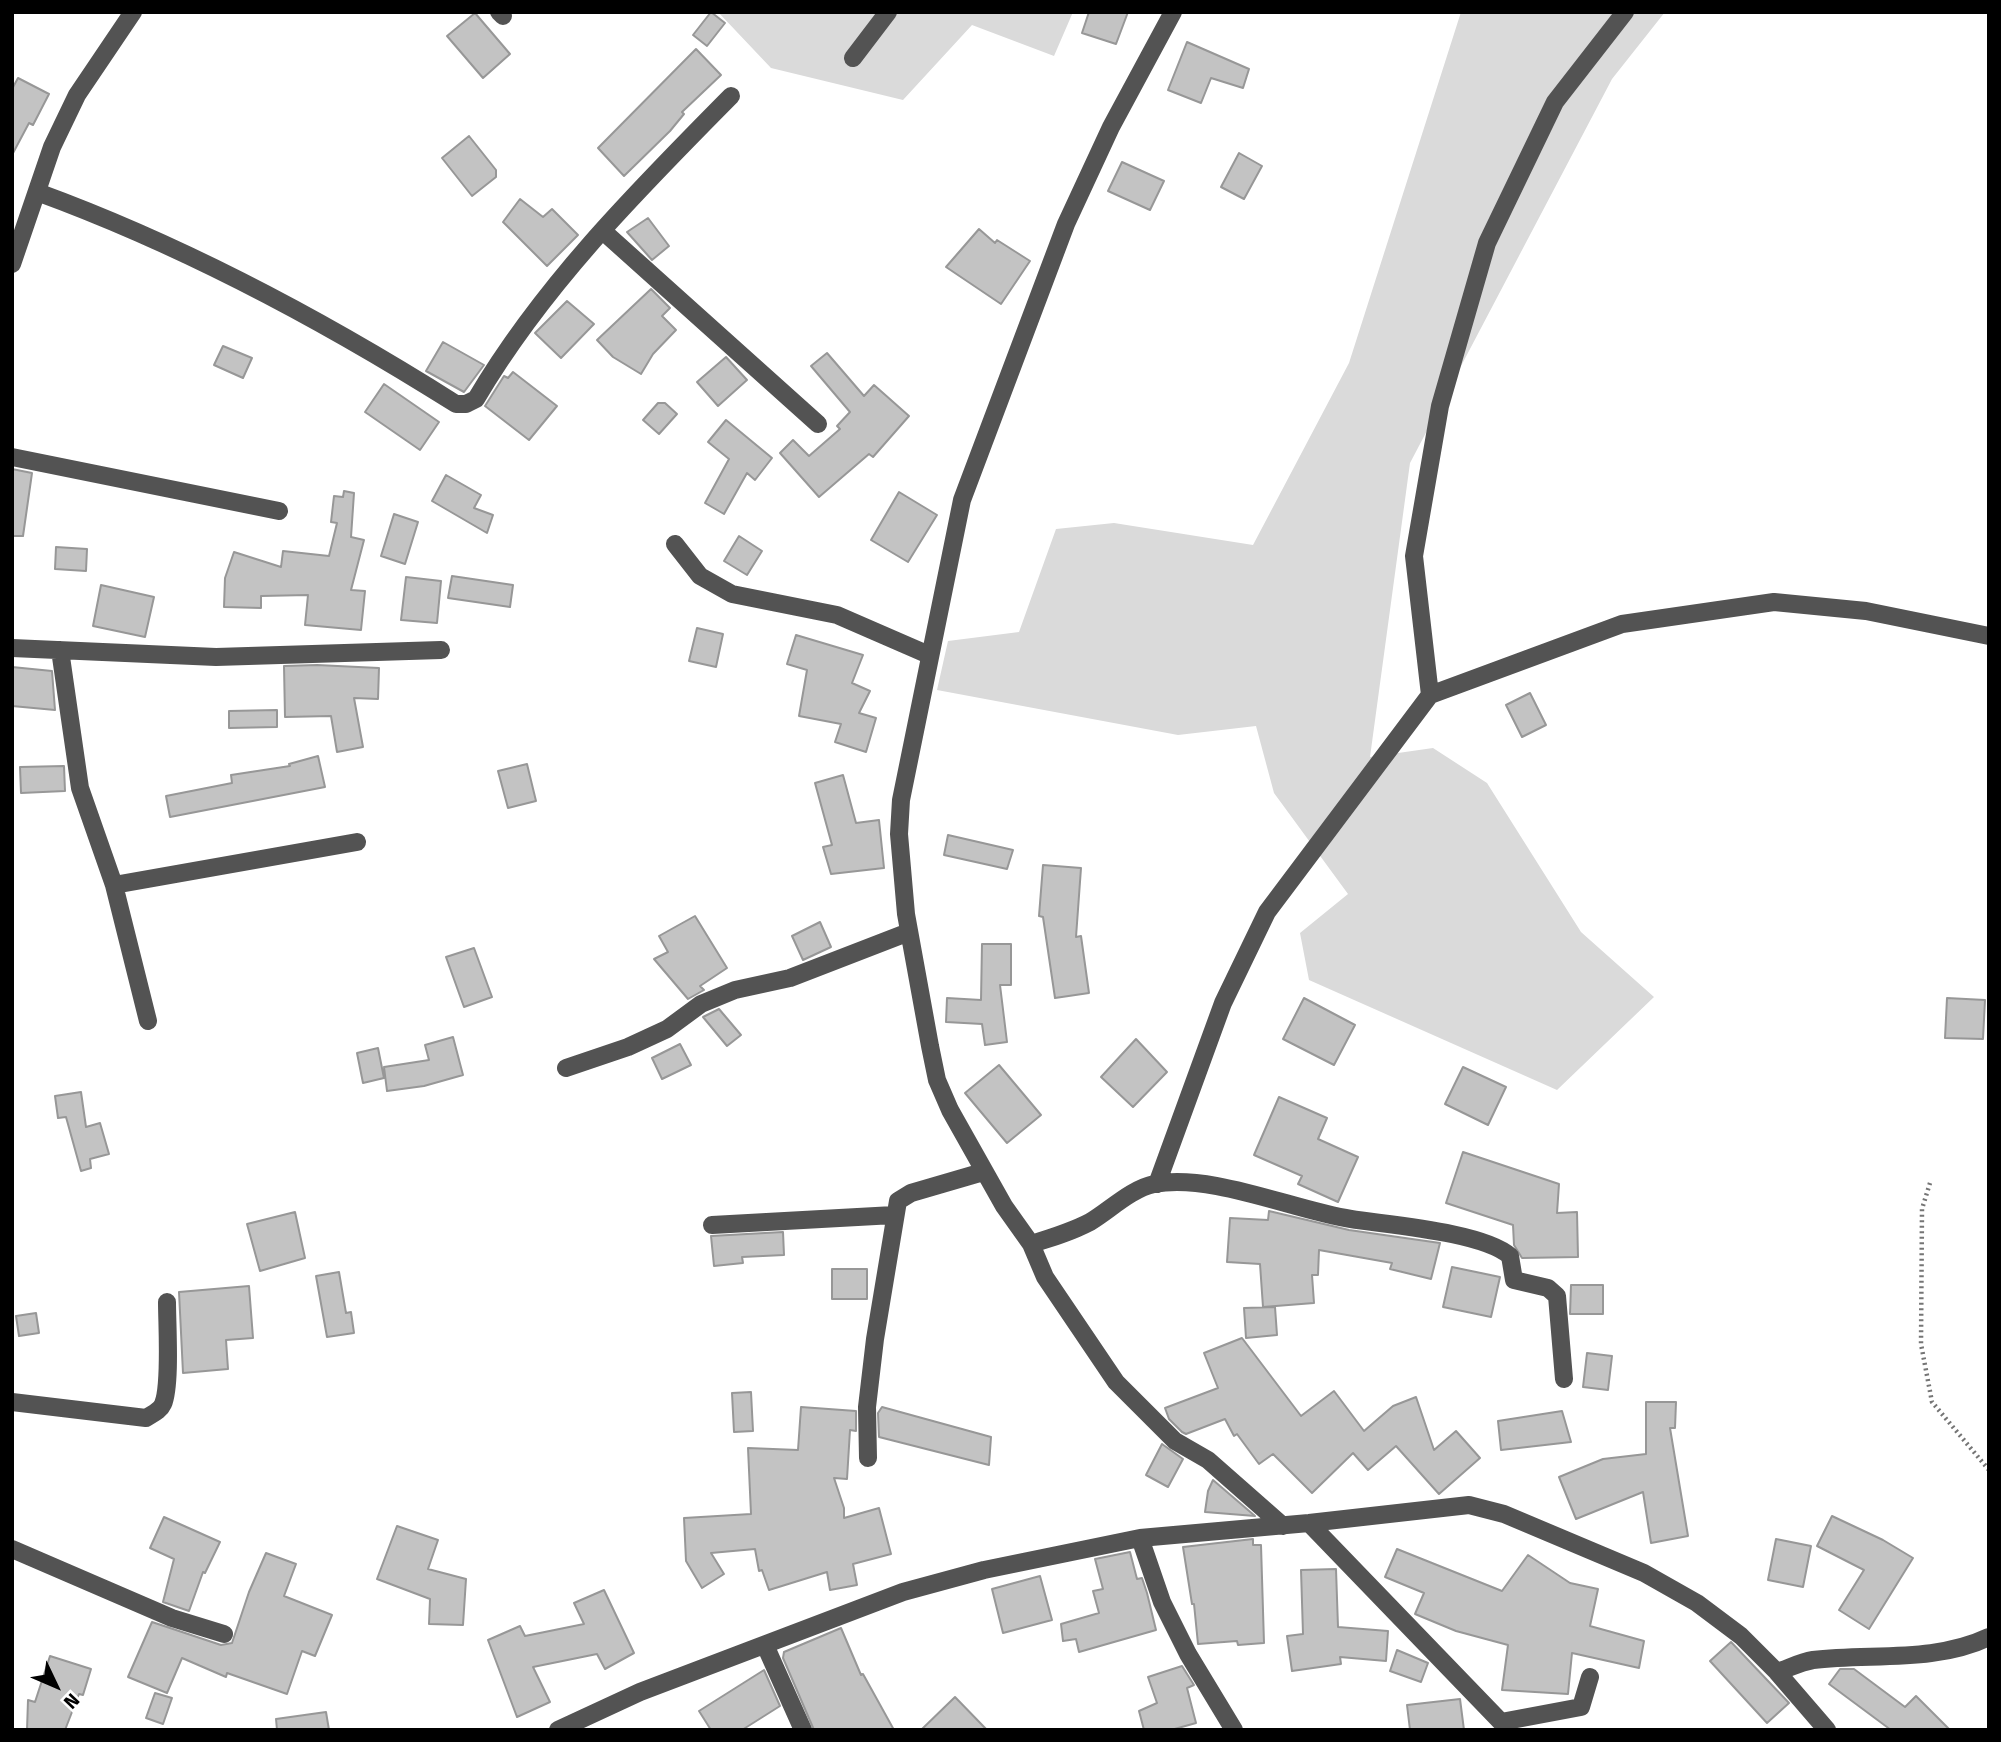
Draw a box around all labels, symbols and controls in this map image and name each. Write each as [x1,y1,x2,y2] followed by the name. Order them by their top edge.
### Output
[21,1651,91,1721] north arrow
[59,1688,84,1713] text: N

